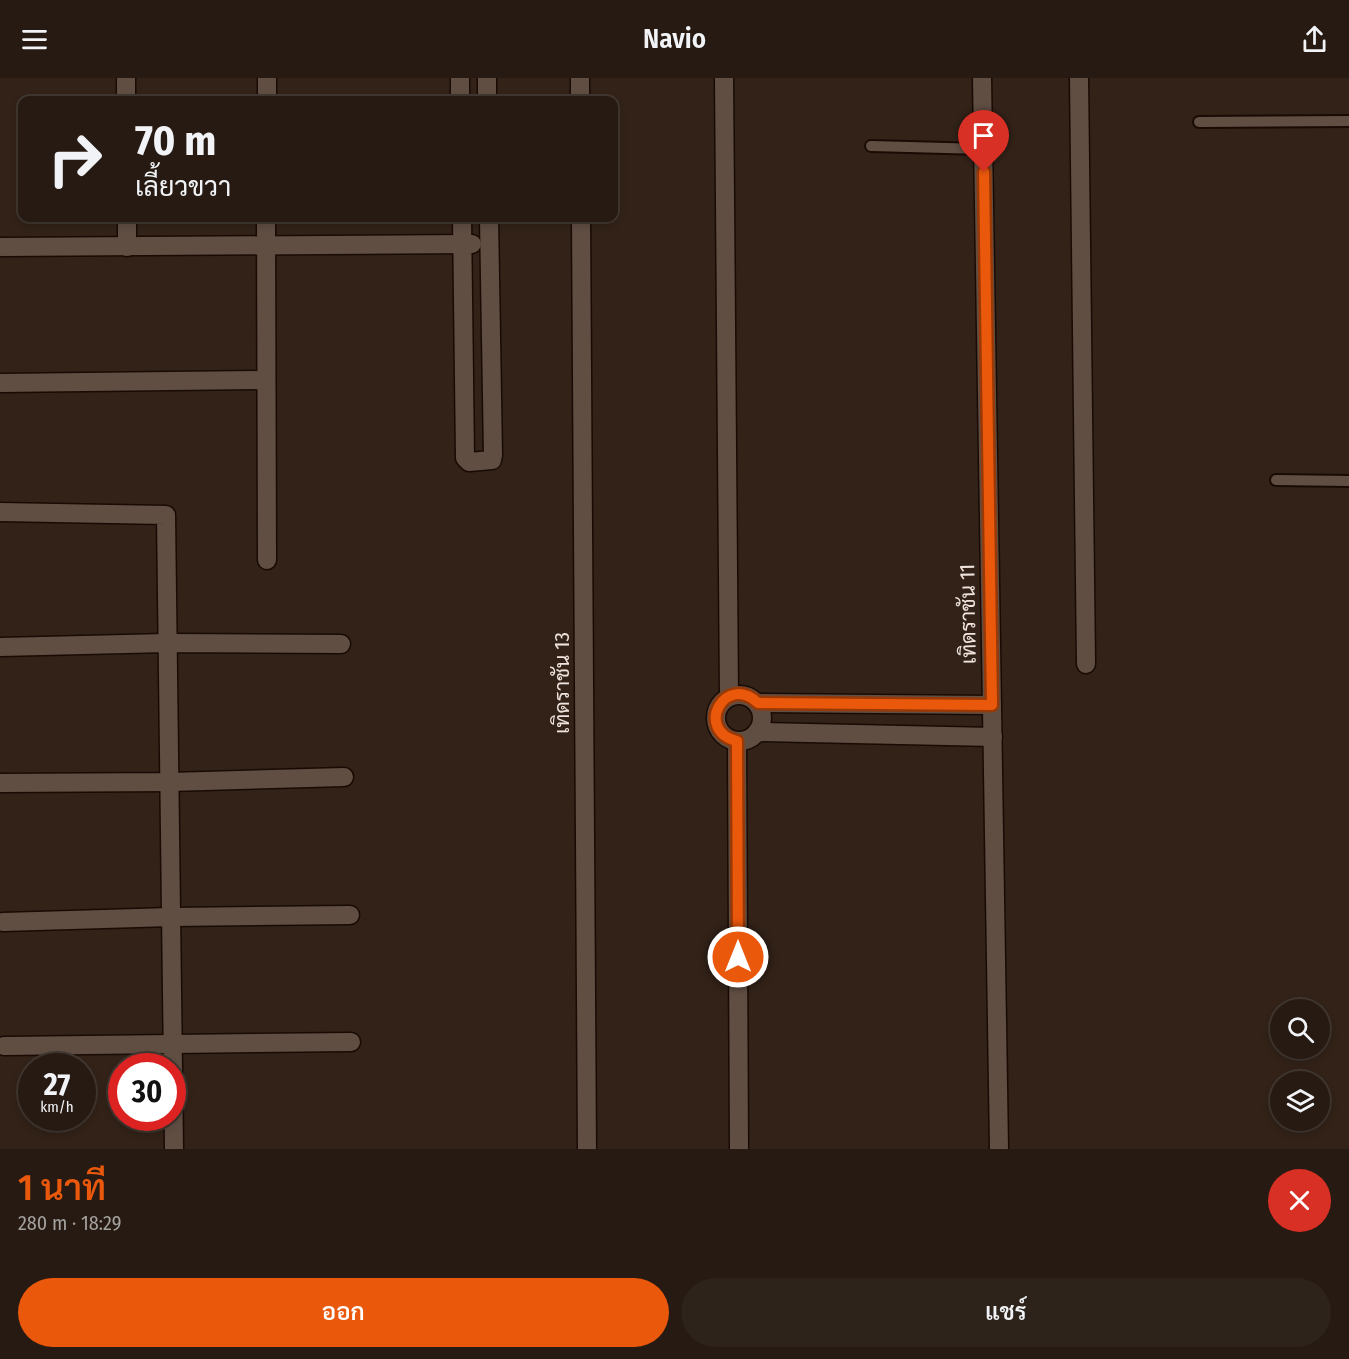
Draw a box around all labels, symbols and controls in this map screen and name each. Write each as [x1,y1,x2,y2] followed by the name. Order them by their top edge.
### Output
[18,23,51,56] icon: menu
[643,23,706,55] text: Navio
[1298,23,1331,56] icon: share
[958,110,1009,172] pin
[135,116,216,166] text: 70 m
[967,119,1000,152] icon: arrive
[36,120,114,198] icon: right
[135,171,231,203] text: เลี้ยวขวา
[954,564,982,664] street label: เทิดราชัน 11
[549,632,575,734] street label: เทิดราชัน 13
[706,925,770,989] position arrow
[1270,999,1330,1131] map controls
[1270,999,1330,1059] button: search
[108,1053,186,1131] speed limit sign: 30
[44,1067,70,1103] text: 27
[1270,1071,1330,1131] button: layers
[40,1098,74,1116] text: km/h
[18,1166,106,1210] text: 1 นาที
[1268,1169,1331,1232] button: close
[18,1211,121,1235] text: 280 m · 18:29
[18,1278,669,1347] button: ออก
[681,1278,1331,1347] button: แชร์

